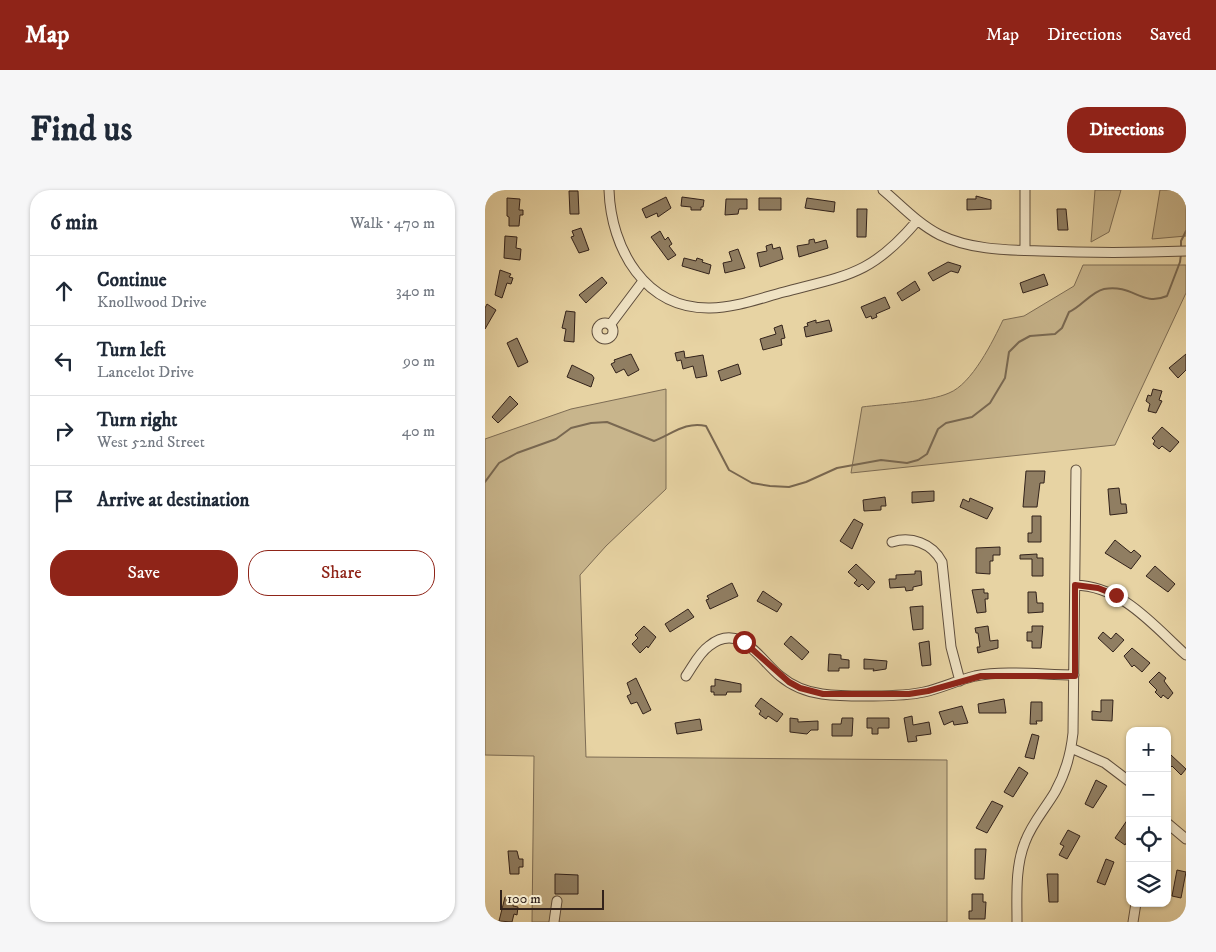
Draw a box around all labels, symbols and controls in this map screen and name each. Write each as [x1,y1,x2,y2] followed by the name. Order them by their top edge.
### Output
[25,20,69,50] text: Map
[986,24,1019,46] text: Map
[1047,24,1122,46] text: Directions
[1150,24,1191,46] text: Saved
[1067,107,1186,153] button: Directions
[30,108,132,152] text: Find us
[50,210,98,236] text: 6 min
[350,213,435,233] text: Walk · 470 m
[97,269,167,292] text: Continue
[50,277,78,305] icon: ahead
[396,281,435,301] text: 340 m
[97,292,207,312] text: Knollwood Drive
[97,339,166,362] text: Turn left
[50,347,78,375] icon: left
[403,351,435,371] text: 90 m
[97,362,194,382] text: Lancelot Drive
[97,409,177,432] text: Turn right
[50,417,78,445] icon: right
[402,421,435,441] text: 40 m
[97,432,205,452] text: West 52nd Street
[50,487,78,515] icon: arrive
[97,489,249,512] text: Arrive at destination
[50,550,238,596] button: Save
[248,550,435,596] button: Share
[1105,584,1128,607] route end
[733,631,756,654] route start
[1126,727,1171,907] map controls
[1126,727,1171,772] button: +
[1126,772,1171,817] button: −
[1126,817,1171,862] button: locate
[1126,862,1171,907] button: layers
[500,887,604,910] scale bar
[507,890,541,908] text: 100 m

